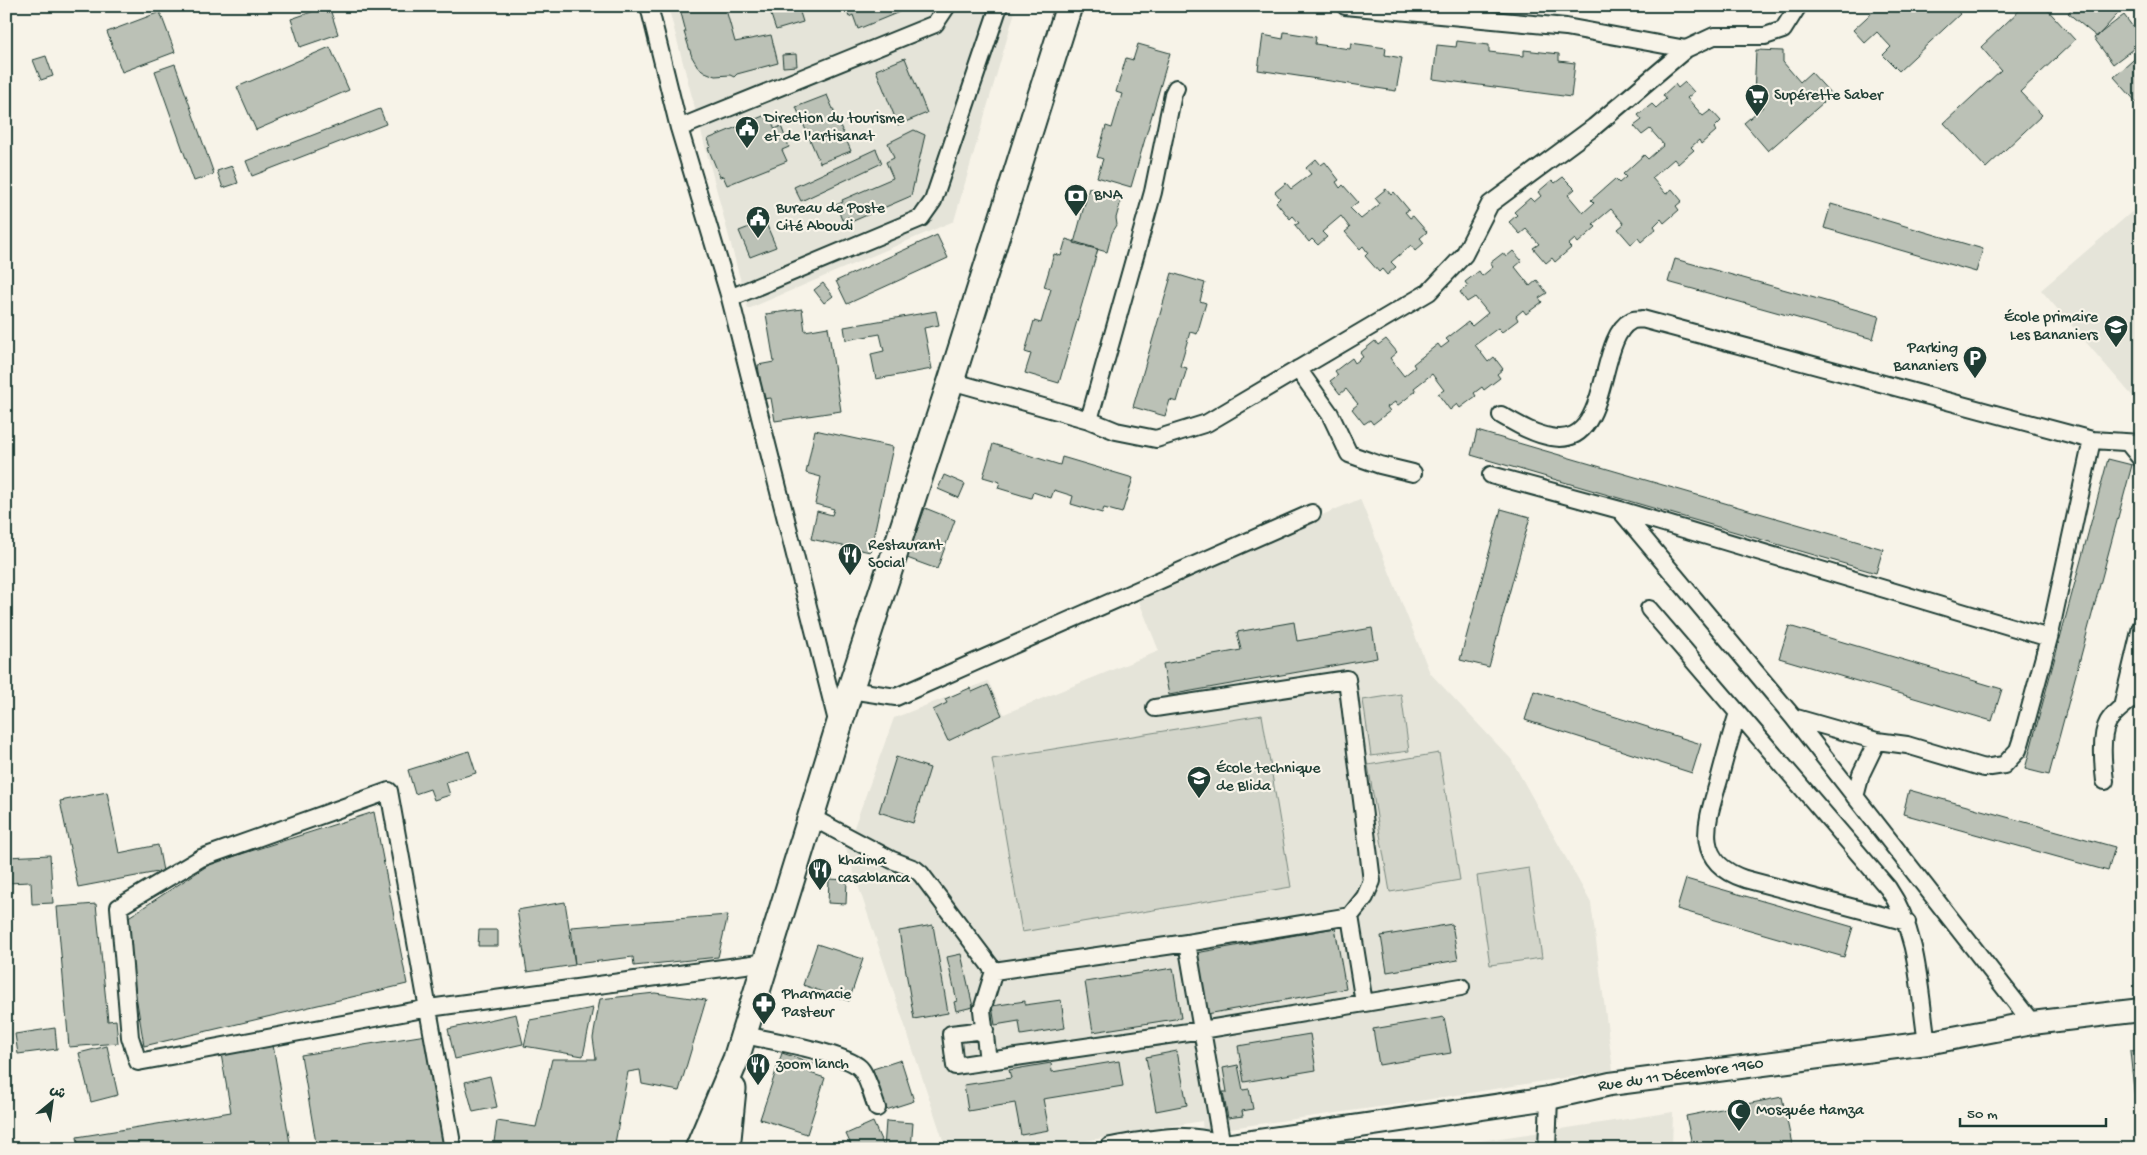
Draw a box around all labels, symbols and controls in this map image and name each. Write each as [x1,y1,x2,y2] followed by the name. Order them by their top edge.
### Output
[1744,83,1770,117] supermarket icon: Supérette Saber
[1774,87,1884,106] place label: Supérette Saber
[763,110,905,147] place label: Direction du tourisme et de l'artisanat
[734,115,760,149] public building icon: Direction du tourisme et de l'artisanat
[1063,183,1089,217] bank icon: BNA
[1093,187,1124,206] place label: BNA
[775,200,886,237] place label: Bureau de Poste Cité Aboudi
[745,205,771,239] public building icon: Bureau de Poste Cité Aboudi
[2004,309,2099,346] place label: École primaire Les Bananiers
[2103,314,2129,348] school or university icon: École primaire Les Bananiers
[1893,340,1959,377] place label: Parking Bananiers
[1962,345,1988,379] parking icon: Parking Bananiers
[868,537,944,574] place label: Restaurant Social
[837,542,863,576] restaurant icon: Restaurant Social
[1216,760,1321,797] place label: École technique de Blida
[1186,765,1212,799] school or university icon: École technique de Blida
[838,852,911,889] place label: khaima casablanca
[807,857,833,891] restaurant icon: khaima casablanca
[781,986,852,1023] place label: Pharmacie Pasteur
[751,991,777,1025] pharmacy icon: Pharmacie Pasteur
[745,1052,771,1086] restaurant icon: zoom lanch
[1597,1055,1765,1097] street label: Rue du 11 Décembre 1960
[776,1056,849,1075] place label: zoom lanch
[28,1078,78,1128] north arrow
[46,1082,68,1104] text: ش
[1960,1095,2106,1127] scale bar
[1726,1098,1752,1132] mosque icon: Mosquée Hamza
[1756,1102,1865,1121] place label: Mosquée Hamza
[1967,1106,1998,1124] text: 50 m

